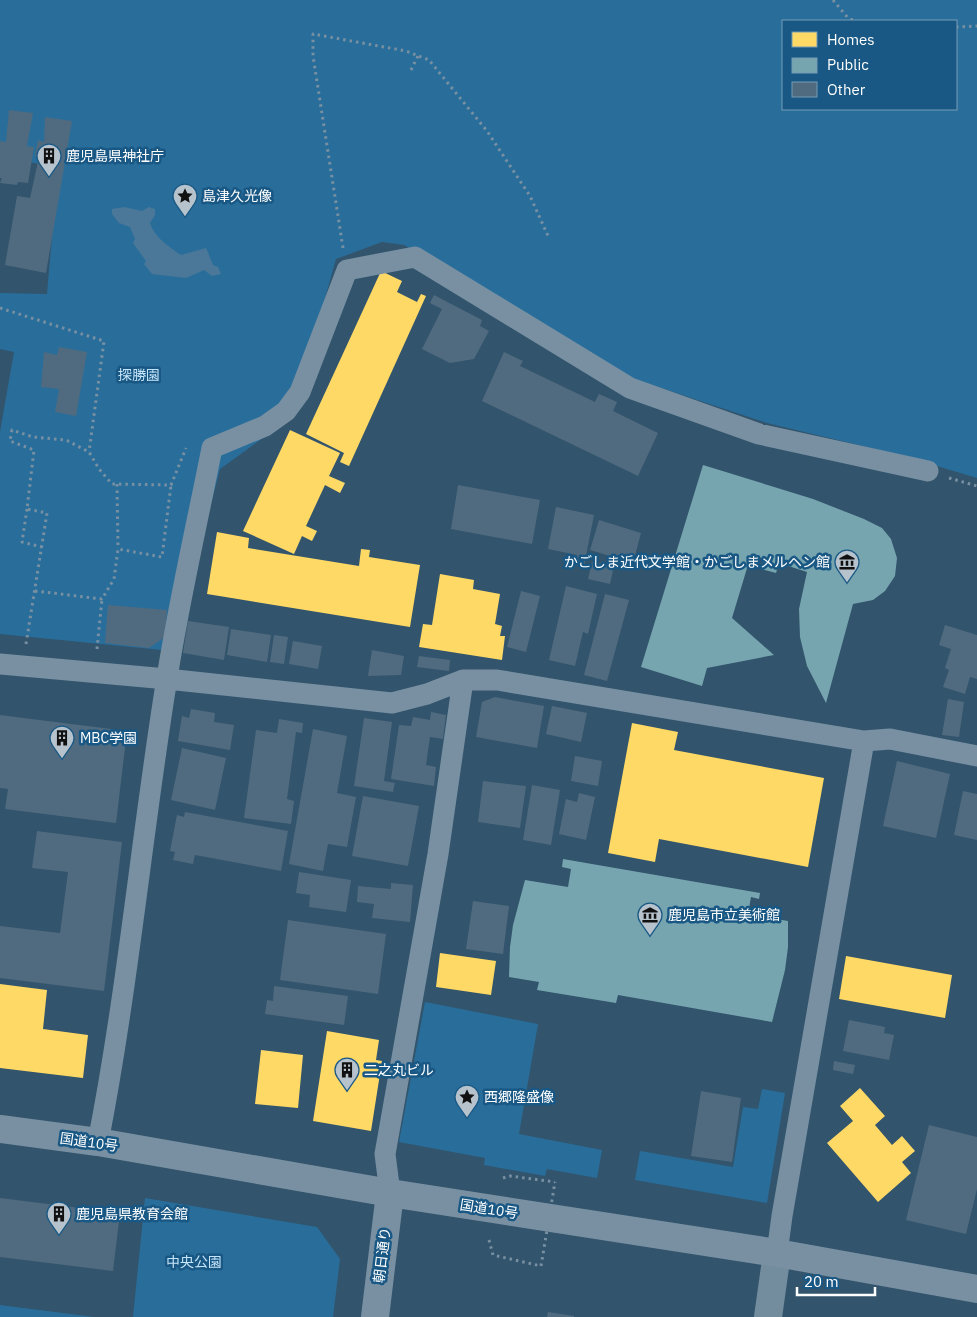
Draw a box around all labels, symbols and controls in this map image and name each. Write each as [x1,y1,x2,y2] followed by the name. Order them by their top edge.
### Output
[782,20,957,110] legend
[827,30,875,49] text: Homes
[827,55,869,74] text: Public
[827,80,866,99] text: Other
[36,143,62,177] building icon: 鹿児島県神社庁
[66,147,164,165] place label: 鹿児島県神社庁
[172,183,198,217] place icon: 島津久光像
[202,187,272,205] place label: 島津久光像
[118,366,160,384] park label: 探勝園
[834,549,860,583] museum icon: かごしま近代文学館・かごしまメルヘン館
[564,553,830,571] place label: かごしま近代文学館・かごしまメルヘン館
[49,725,75,759] building icon: MBC学園
[80,729,137,747] place label: MBC学園
[637,902,663,936] museum icon: 鹿児島市立美術館
[668,906,780,924] place label: 鹿児島市立美術館
[334,1057,360,1091] building icon: 二之丸ビル
[364,1061,434,1079] place label: 二之丸ビル
[454,1084,480,1118] place icon: 西郷隆盛像
[484,1088,554,1106] place label: 西郷隆盛像
[59,1129,119,1155] street label: 国道10号
[459,1196,519,1222] street label: 国道10号
[46,1201,72,1235] building icon: 鹿児島県教育会館
[76,1205,188,1223] place label: 鹿児島県教育会館
[370,1226,394,1284] street label: 朝日通り
[166,1253,222,1271] park label: 中央公園
[797,1264,874,1296] scale bar
[804,1272,839,1291] text: 20 m

